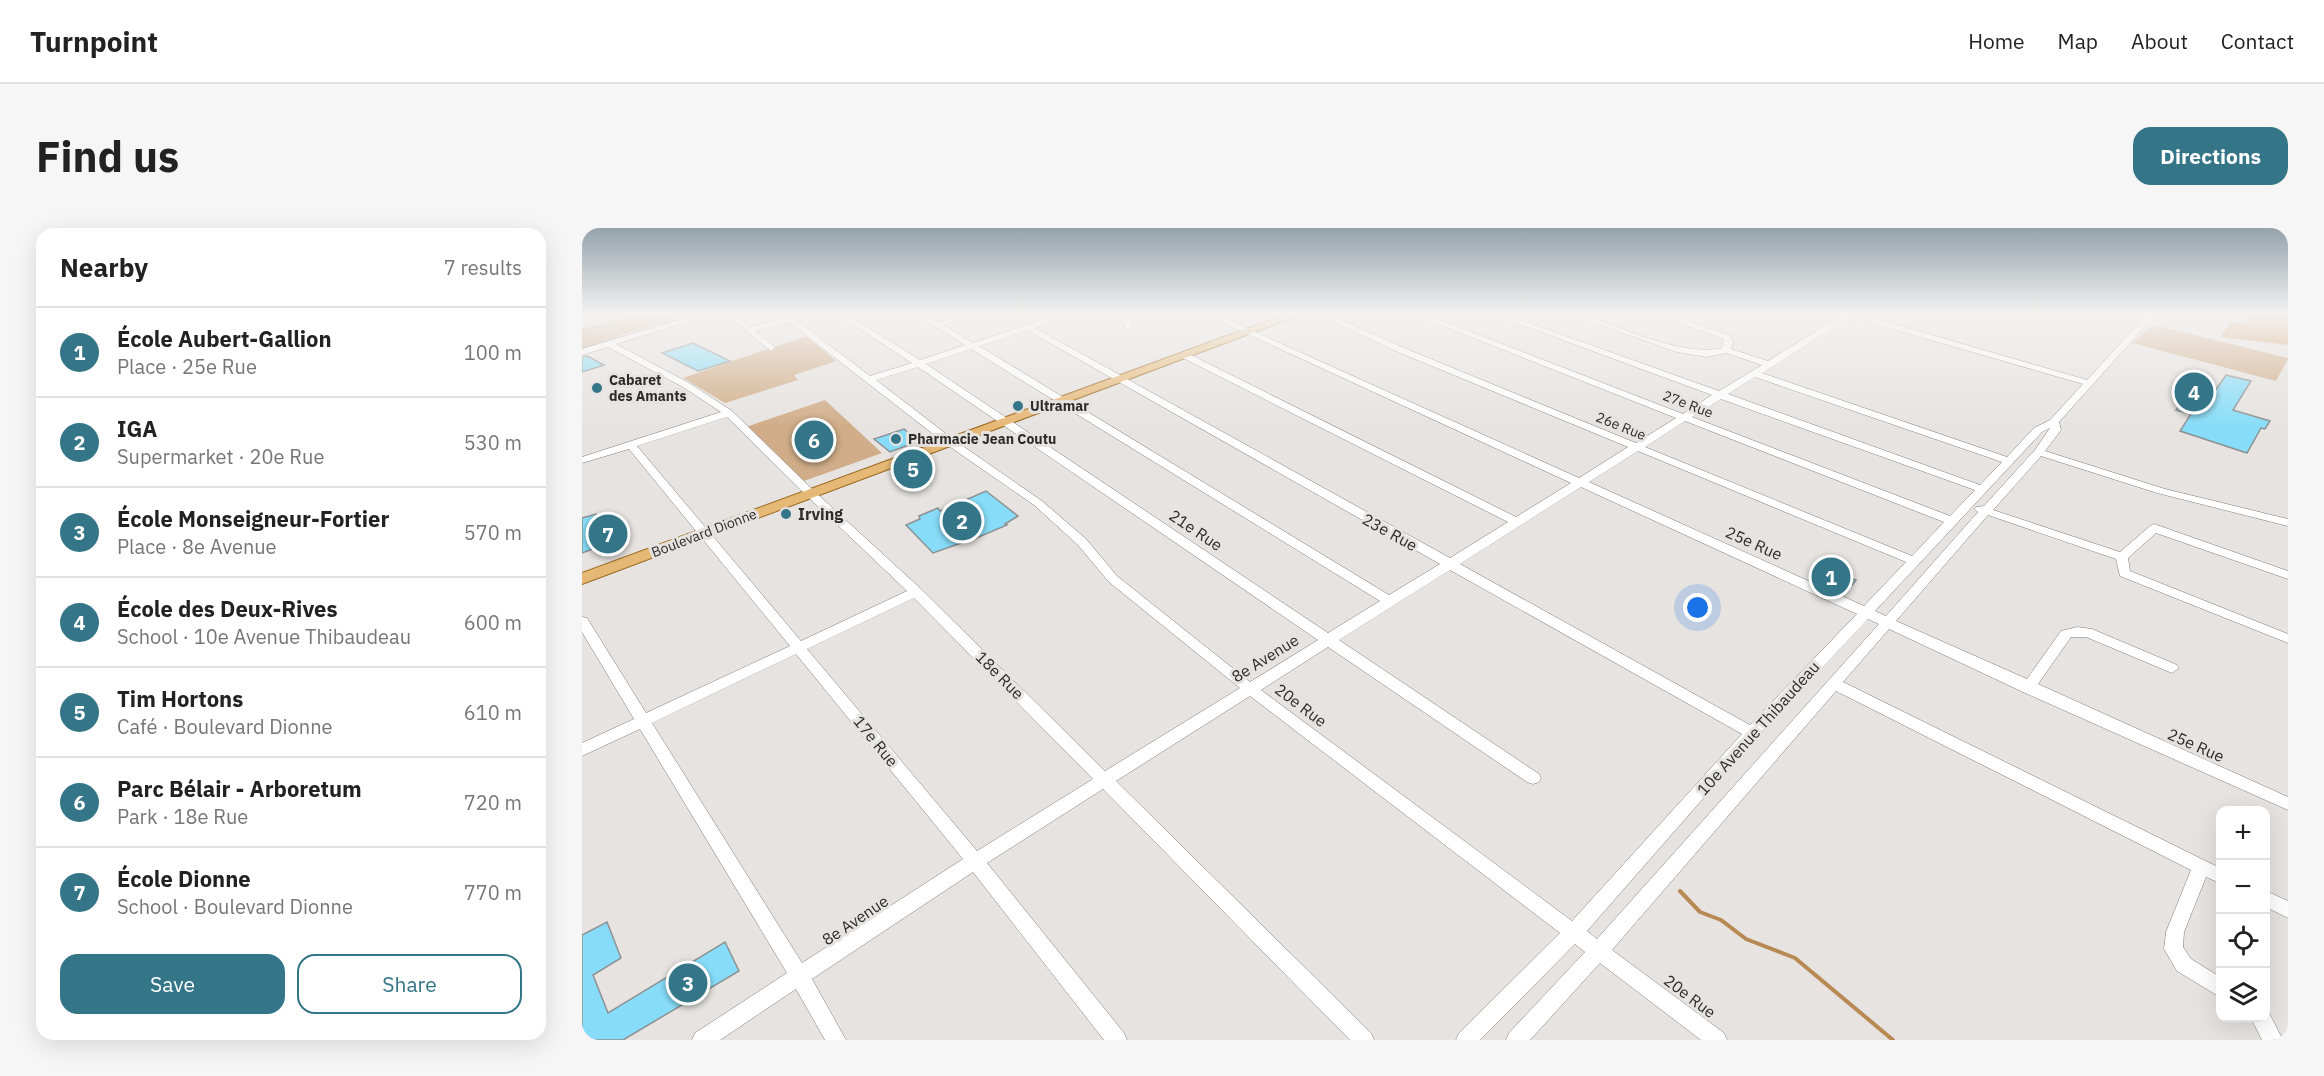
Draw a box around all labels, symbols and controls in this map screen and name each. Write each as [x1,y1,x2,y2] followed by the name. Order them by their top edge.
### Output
[30,23,158,60] text: Turnpoint
[1968,27,2025,55] text: Home
[2058,27,2098,55] text: Map
[2131,27,2188,55] text: About
[2221,27,2294,55] text: Contact
[2133,127,2288,185] button: Directions
[36,129,179,184] text: Find us
[60,250,148,284] text: Nearby
[444,254,522,281] text: 7 results
[117,324,332,353] text: École Aubert-Gallion
[74,339,86,366] text: 1
[464,339,522,366] text: 100 m
[117,353,257,380] text: Place · 25e Rue
[2174,370,2214,414] pin: 4
[609,371,687,405] place label: Cabaret des Amants
[590,381,604,395] marker: Cabaret des Amants
[1660,386,1716,422] street label: 27e Rue
[1030,397,1089,415] place label: Ultramar
[1011,399,1025,413] marker: Ultramar
[1593,408,1649,444] street label: 26e Rue
[117,414,157,443] text: IGA
[794,418,834,462] pin: 6
[74,429,86,456] text: 2
[464,429,522,456] text: 530 m
[908,430,1056,448] place label: Pharmacie Jean Coutu
[889,432,903,446] marker: Pharmacie Jean Coutu
[117,443,324,470] text: Supermarket · 20e Rue
[894,446,932,492] pin: 5
[942,498,982,544] pin: 2
[117,504,389,533] text: École Monseigneur-Fortier
[798,504,843,524] place label: Irving
[649,505,759,561] street label: Boulevard Dionne
[1166,505,1227,555] street label: 21e Rue
[779,507,793,521] marker: Irving
[1359,509,1421,555] street label: 23e Rue
[588,512,628,556] pin: 7
[74,519,86,546] text: 3
[464,519,522,546] text: 570 m
[1723,522,1786,564] street label: 25e Rue
[117,533,277,560] text: Place · 8e Avenue
[1812,554,1850,600] pin: 1
[1683,593,1712,622] your location
[117,594,338,623] text: École des Deux-Rives
[74,609,86,636] text: 4
[464,609,522,636] text: 600 m
[117,623,411,650] text: School · 10e Avenue Thibaudeau
[1228,629,1303,687] street label: 8e Avenue
[972,647,1028,703] street label: 18e Rue
[1692,657,1824,799] street label: 10e Avenue Thibaudeau
[1271,679,1331,731] street label: 20e Rue
[117,684,243,713] text: Tim Hortons
[74,699,86,726] text: 5
[464,699,522,726] text: 610 m
[849,711,903,771] street label: 17e Rue
[117,713,333,740] text: Café · Boulevard Dionne
[2165,724,2228,766] street label: 25e Rue
[117,774,362,803] text: Parc Bélair - Arboretum
[74,789,86,816] text: 6
[464,789,522,816] text: 720 m
[117,803,248,830] text: Park · 18e Rue
[2216,806,2270,1022] map controls
[2216,806,2270,860] button: +
[2216,860,2270,914] button: −
[117,864,251,893] text: École Dionne
[74,879,86,906] text: 7
[464,879,522,906] text: 770 m
[818,890,892,949] street label: 8e Avenue
[117,893,353,920] text: School · Boulevard Dionne
[2216,914,2270,968] button: locate
[60,954,285,1014] button: Save
[297,954,522,1014] button: Share
[668,960,708,1005] pin: 3
[2216,968,2270,1022] button: layers
[1660,970,1720,1022] street label: 20e Rue

